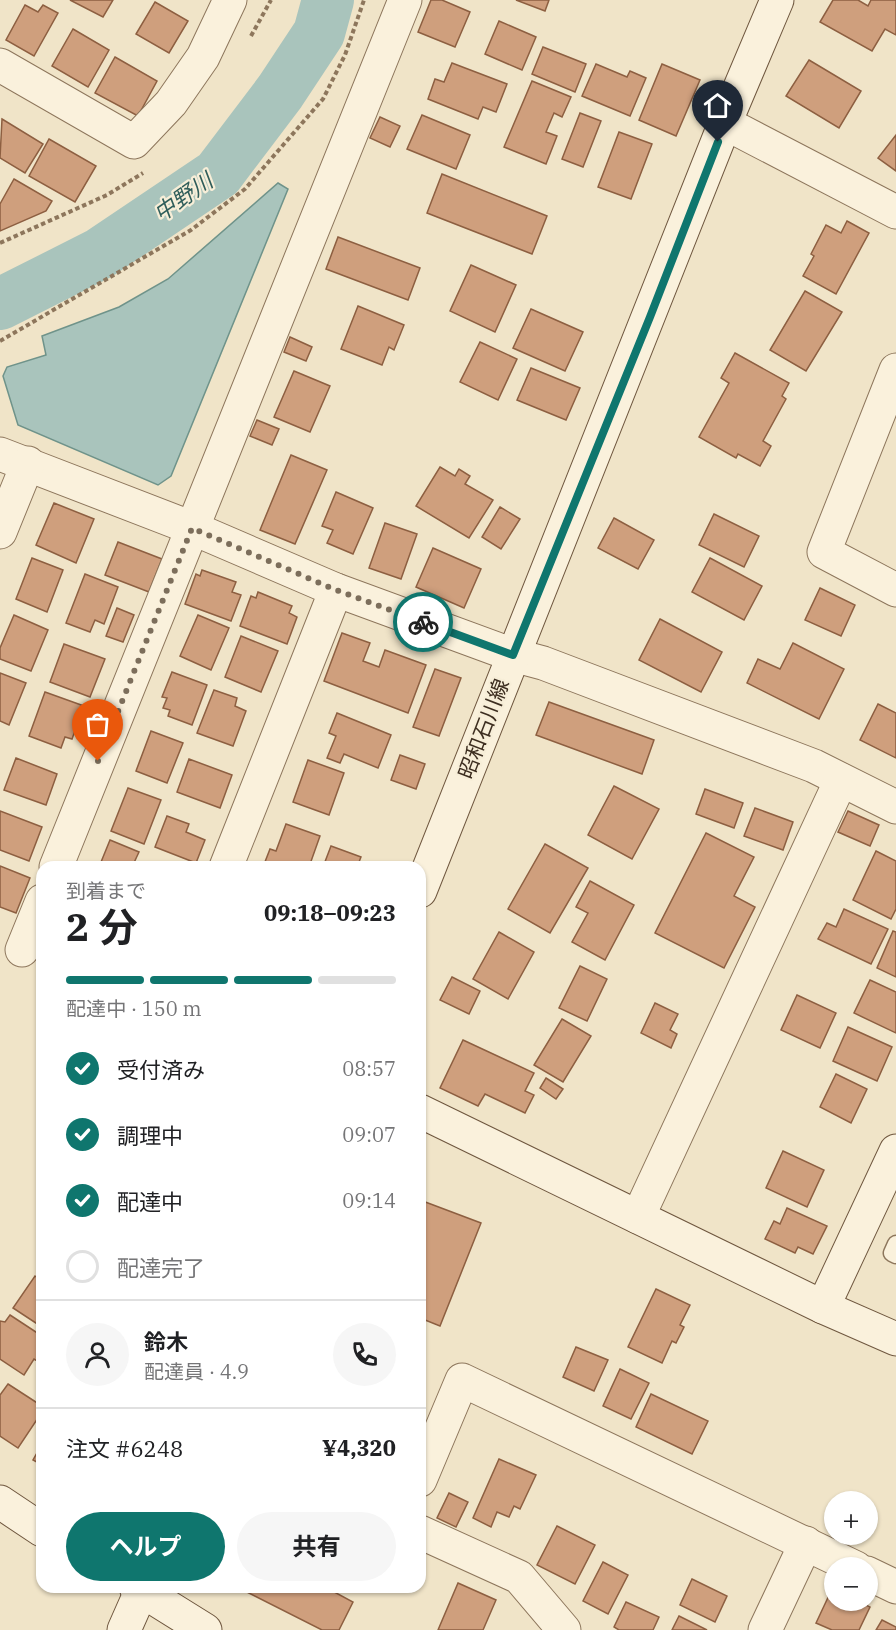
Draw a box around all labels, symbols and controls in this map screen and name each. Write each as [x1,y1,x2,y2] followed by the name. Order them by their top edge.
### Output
[692,80,743,142] pin
[701,89,734,122] icon: home
[147,165,220,227] water label: 中野川
[393,592,453,652] courier
[407,606,440,639] icon: bike
[451,675,515,783] street label: 昭和石川線
[72,699,123,761] pin
[81,708,114,741] icon: bag
[66,877,146,904] text: 到着まで
[264,898,396,927] text: 09:18–09:23
[66,901,137,952] text: 2 分
[66,995,201,1022] text: 配達中 · 150 m
[66,1052,99,1085] icon: check
[117,1055,205,1084] text: 受付済み
[342,1055,396,1082] text: 08:57
[66,1118,99,1151] icon: check
[117,1121,183,1150] text: 調理中
[342,1121,396,1148] text: 09:07
[66,1184,99,1217] icon: check
[117,1187,183,1216] text: 配達中
[342,1187,396,1214] text: 09:14
[117,1253,205,1282] text: 配達完了
[66,1323,129,1386] button: person
[333,1323,396,1386] button: phone
[144,1327,188,1356] text: 鈴木
[144,1358,249,1385] text: 配達員 · 4.9
[322,1433,396,1462] text: ¥4,320
[66,1434,183,1463] text: 注文 #6248
[824,1491,878,1611] map controls
[824,1491,878,1545] button: +
[66,1512,225,1581] button: ヘルプ
[237,1512,396,1581] button: 共有
[824,1557,878,1611] button: −

